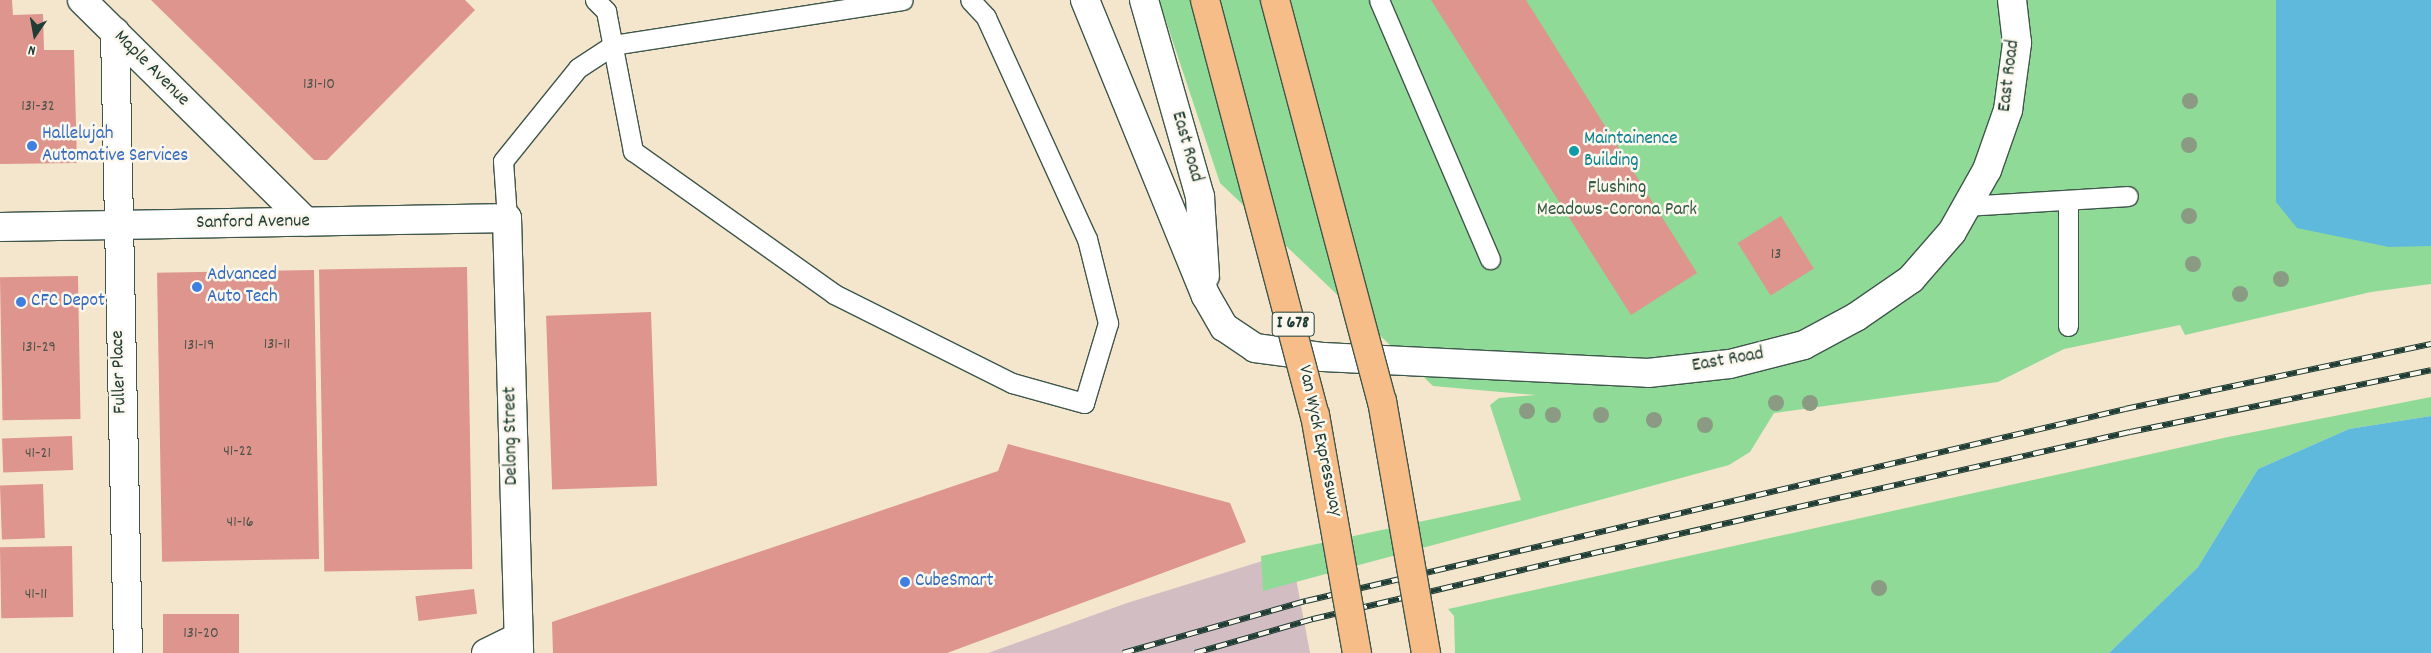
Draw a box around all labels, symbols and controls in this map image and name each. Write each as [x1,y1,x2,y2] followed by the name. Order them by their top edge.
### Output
[10,10,60,60] north arrow
[108,26,194,112] street label: Maple Avenue
[26,39,37,60] text: N
[1994,39,2026,113] street label: East Road
[303,75,335,95] house number: 131-10
[21,97,55,117] house number: 131-32
[1165,109,1207,185] street label: East Road
[42,124,188,168] place label: Hallelujah Automative Services
[1584,129,1678,173] place label: Maintainence Building
[26,140,38,152] marker: Hallelujah Automative Services
[1568,145,1580,157] marker: Maintainence Building
[1537,178,1697,222] park label: Flushing Meadows-Corona Park
[196,211,310,235] street label: Sanford Avenue
[1771,245,1781,265] house number: 13
[207,265,278,309] place label: Advanced Auto Tech
[191,281,203,293] marker: Advanced Auto Tech
[31,291,105,313] place label: CFC Depot
[15,296,27,308] marker: CFC Depot
[1270,308,1316,339] road number: I 678
[107,330,133,414] street label: Fuller Place
[264,335,290,355] house number: 131-11
[184,336,214,356] house number: 131-19
[22,338,56,358] house number: 131-29
[1690,343,1766,379] street label: East Road
[1292,363,1346,519] street label: Van Wyck Expressway
[500,386,524,486] street label: Delong Street
[223,442,253,462] house number: 41-22
[25,444,51,464] house number: 41-21
[227,513,253,533] house number: 41-16
[915,571,994,593] place label: CubeSmart
[899,576,911,588] marker: CubeSmart
[25,585,47,605] house number: 41-11
[183,624,219,644] house number: 131-20

